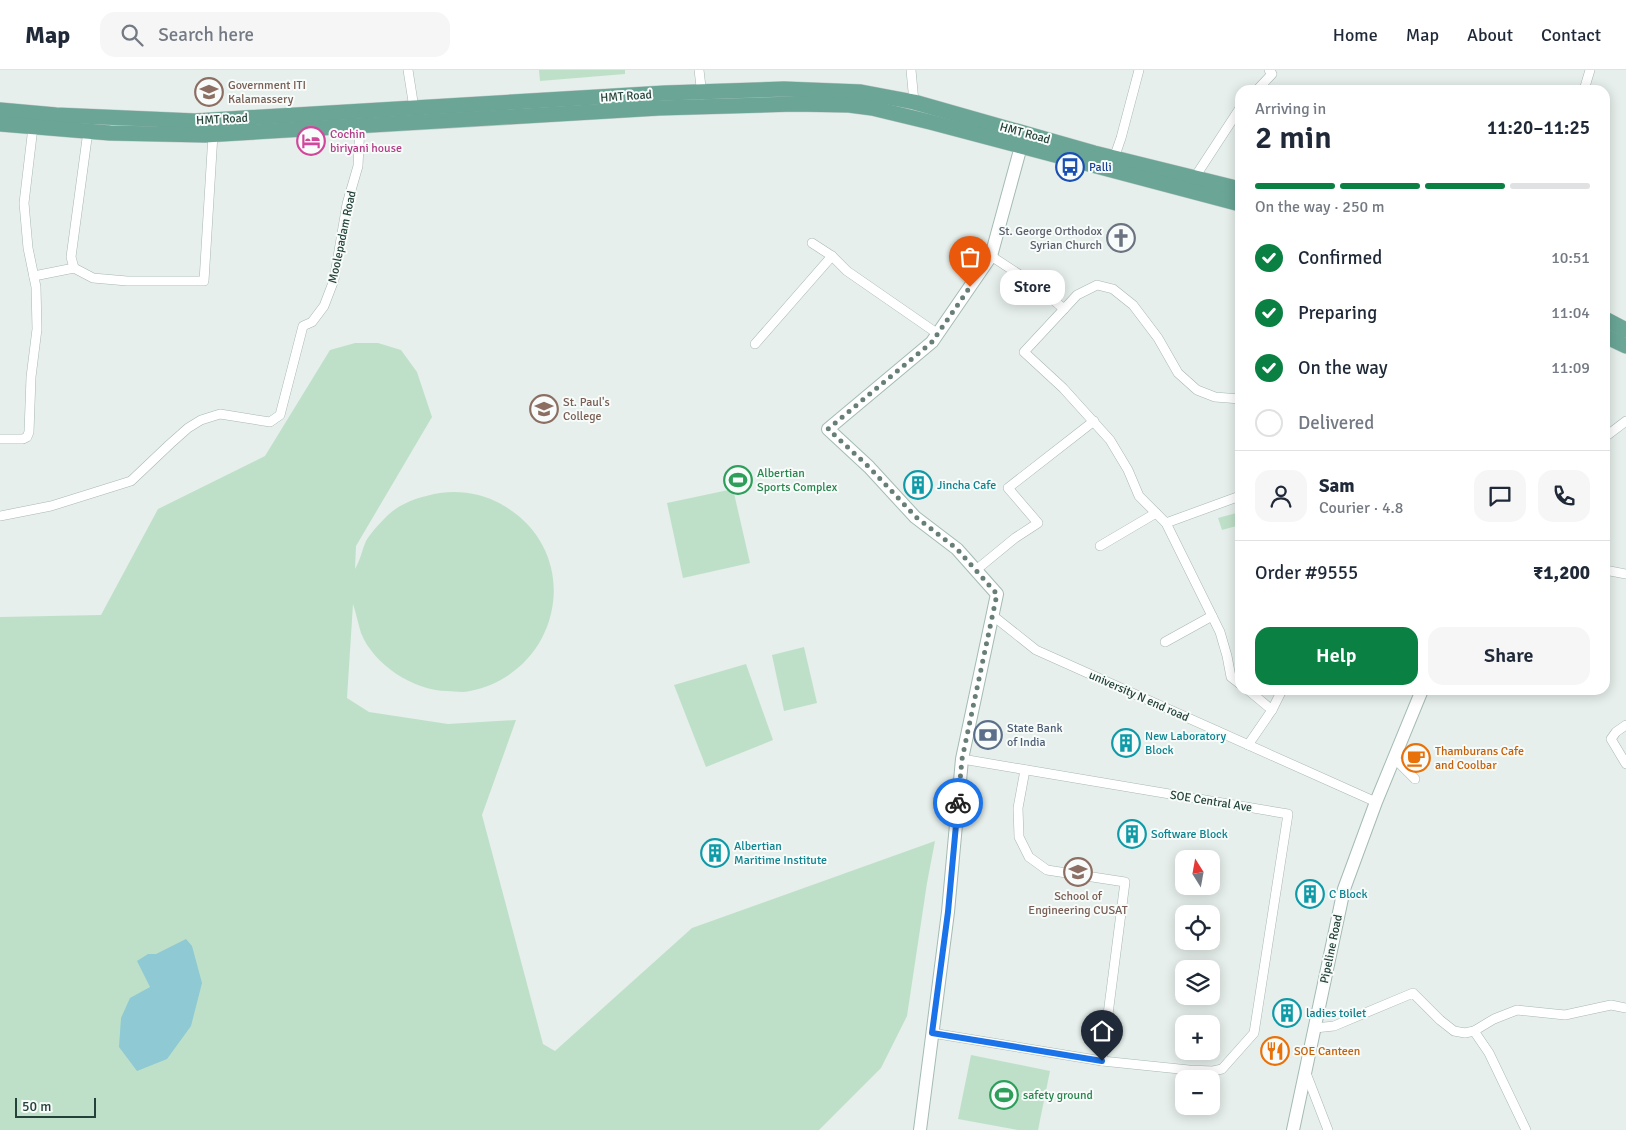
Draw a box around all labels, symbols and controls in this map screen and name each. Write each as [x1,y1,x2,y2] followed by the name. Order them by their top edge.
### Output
[100,12,450,57] search box
[25,20,70,50] text: Map
[118,21,146,49] icon: search
[158,23,254,47] text: Search here
[1333,24,1378,46] text: Home
[1406,24,1439,46] text: Map
[1467,24,1513,46] text: About
[1541,24,1601,46] text: Contact
[194,77,224,107] school or university icon: Government ITI Kalamassery
[228,78,306,107] place label: Government ITI Kalamassery
[600,87,652,106] street label: HMT Road
[1255,99,1326,119] text: Arriving in
[196,111,248,128] street label: HMT Road
[1487,116,1590,140] text: 11:20–11:25
[1255,118,1332,157] text: 2 min
[998,120,1052,147] street label: HMT Road
[296,126,326,156] hotel icon: Cochin biriyani house
[330,127,402,156] place label: Cochin biriyani house
[1055,152,1085,182] bus stop icon: Palli
[1089,160,1112,175] place label: Palli
[325,189,360,285] street label: Moolepadam Road
[1255,197,1385,217] text: On the way · 250 m
[1106,223,1136,253] church icon: St. George Orthodox Syrian Church
[999,224,1102,253] place label: St. George Orthodox Syrian Church
[949,236,991,287] pin
[956,243,984,271] icon: bag
[1255,244,1283,272] icon: check
[1298,246,1382,270] text: Confirmed
[1551,248,1590,268] text: 10:51
[1000,270,1065,304] callout: Store
[1014,277,1051,297] text: Store
[1255,299,1283,327] icon: check
[1298,301,1377,325] text: Preparing
[1551,303,1590,323] text: 11:04
[1255,354,1283,382] icon: check
[1298,356,1388,380] text: On the way
[1551,358,1590,378] text: 11:09
[529,394,559,424] school or university icon: St. Paul's College
[563,395,610,424] place label: St. Paul's College
[1298,411,1374,435] text: Delivered
[723,465,753,495] sports icon: Albertian Sports Complex
[757,466,838,495] place label: Albertian Sports Complex
[903,470,933,500] building icon: Jincha Cafe
[1255,470,1307,522] button: person
[1474,470,1526,522] button: chat
[1538,470,1590,522] button: phone
[1319,474,1355,498] text: Sam
[937,478,996,493] place label: Jincha Cafe
[1319,498,1403,518] text: Courier · 4.8
[1255,561,1358,585] text: Order #9555
[1533,561,1590,585] text: ₹1,200
[1255,627,1418,685] button: Help
[1428,627,1590,685] button: Share
[1086,668,1191,725] street label: university N end road
[973,720,1003,750] bank icon: State Bank of India
[1007,721,1062,750] place label: State Bank of India
[1111,728,1141,758] building icon: New Laboratory Block
[1145,729,1226,758] place label: New Laboratory Block
[1401,743,1431,773] cafe icon: Thamburans Cafe and Coolbar
[1435,744,1524,773] place label: Thamburans Cafe and Coolbar
[933,778,983,828] courier
[1169,788,1253,815] street label: SOE Central Ave
[944,789,972,817] icon: bike
[1117,819,1147,849] building icon: Software Block
[1151,827,1228,842] place label: Software Block
[700,838,730,868] building icon: Albertian Maritime Institute
[734,839,827,868] place label: Albertian Maritime Institute
[1175,850,1220,895] north arrow
[1175,850,1220,1115] map controls
[1063,857,1093,887] school or university icon: School of Engineering CUSAT
[1295,879,1325,909] building icon: C Block
[1329,887,1367,902] place label: C Block
[1028,889,1128,918] place label: School of Engineering CUSAT
[1175,905,1220,950] button: locate
[1317,913,1346,985] street label: Pipeline Road
[1175,960,1220,1005] button: layers
[1272,998,1302,1028] building icon: ladies toilet
[1306,1006,1366,1021] place label: ladies toilet
[1081,1010,1123,1061] pin
[1175,1015,1220,1060] button: +
[1088,1017,1116,1045] icon: home
[1260,1036,1290,1066] restaurant icon: SOE Canteen
[1294,1044,1360,1059] place label: SOE Canteen
[1175,1070,1220,1115] button: −
[989,1080,1019,1110] sports icon: safety ground
[1023,1088,1093,1103] place label: safety ground
[15,1095,96,1118] scale bar
[22,1098,51,1115] text: 50 m

